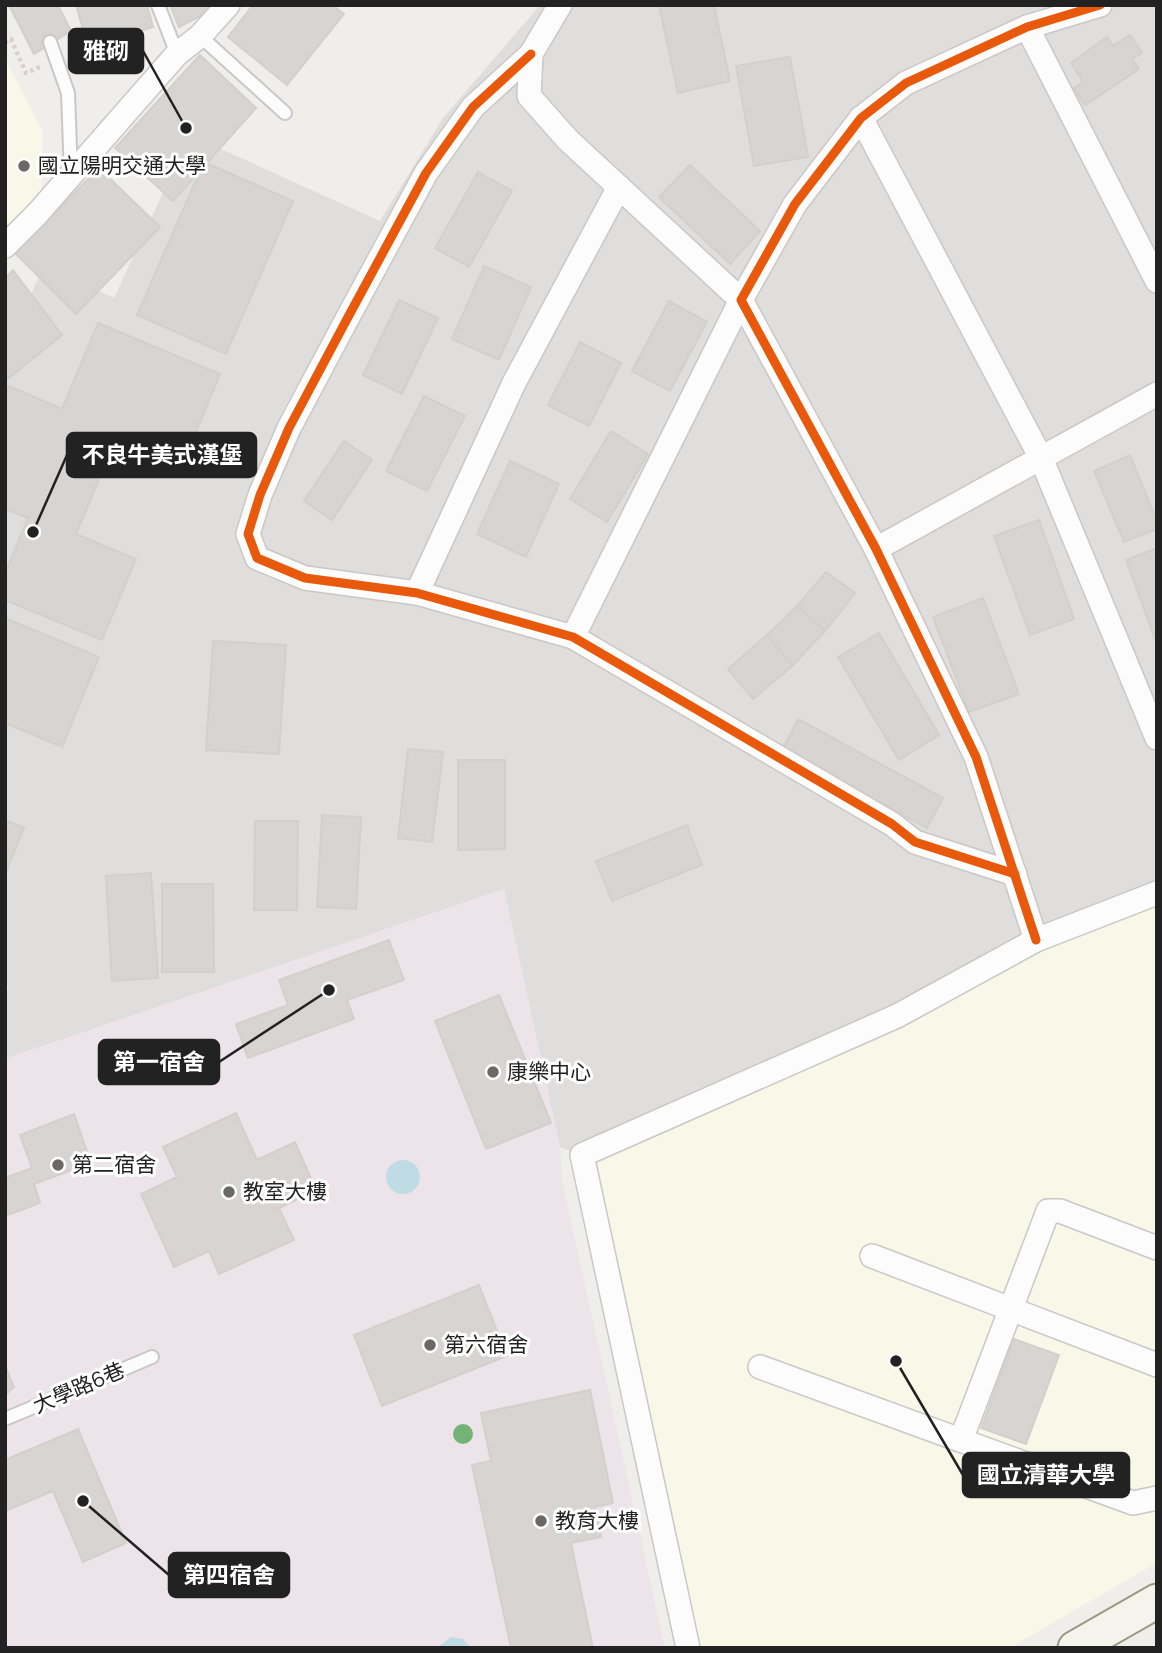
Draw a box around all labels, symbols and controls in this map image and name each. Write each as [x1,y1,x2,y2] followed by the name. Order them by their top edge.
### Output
[69,29,143,73] callout: 雅砌
[83,34,129,66] text: 雅砌
[38,151,206,179] place label: 國立陽明交通大學
[16,158,32,174] marker: 國立陽明交通大學
[67,433,256,477] callout: 不良牛美式漢堡
[82,438,243,470] text: 不良牛美式漢堡
[99,1040,219,1084] callout: 第一宿舍
[113,1045,205,1077] text: 第一宿舍
[507,1057,591,1085] place label: 康樂中心
[485,1064,501,1080] marker: 康樂中心
[72,1150,156,1178] place label: 第二宿舍
[50,1157,66,1173] marker: 第二宿舍
[243,1177,327,1205] place label: 教室大樓
[221,1184,237,1200] marker: 教室大樓
[444,1330,528,1358] place label: 第六宿舍
[422,1337,438,1353] marker: 第六宿舍
[28,1355,129,1419] street label: 大學路6巷
[963,1453,1129,1497] callout: 國立清華大學
[977,1458,1115,1490] text: 國立清華大學
[555,1506,639,1534] place label: 教育大樓
[533,1513,549,1529] marker: 教育大樓
[169,1553,289,1597] callout: 第四宿舍
[183,1558,275,1590] text: 第四宿舍

